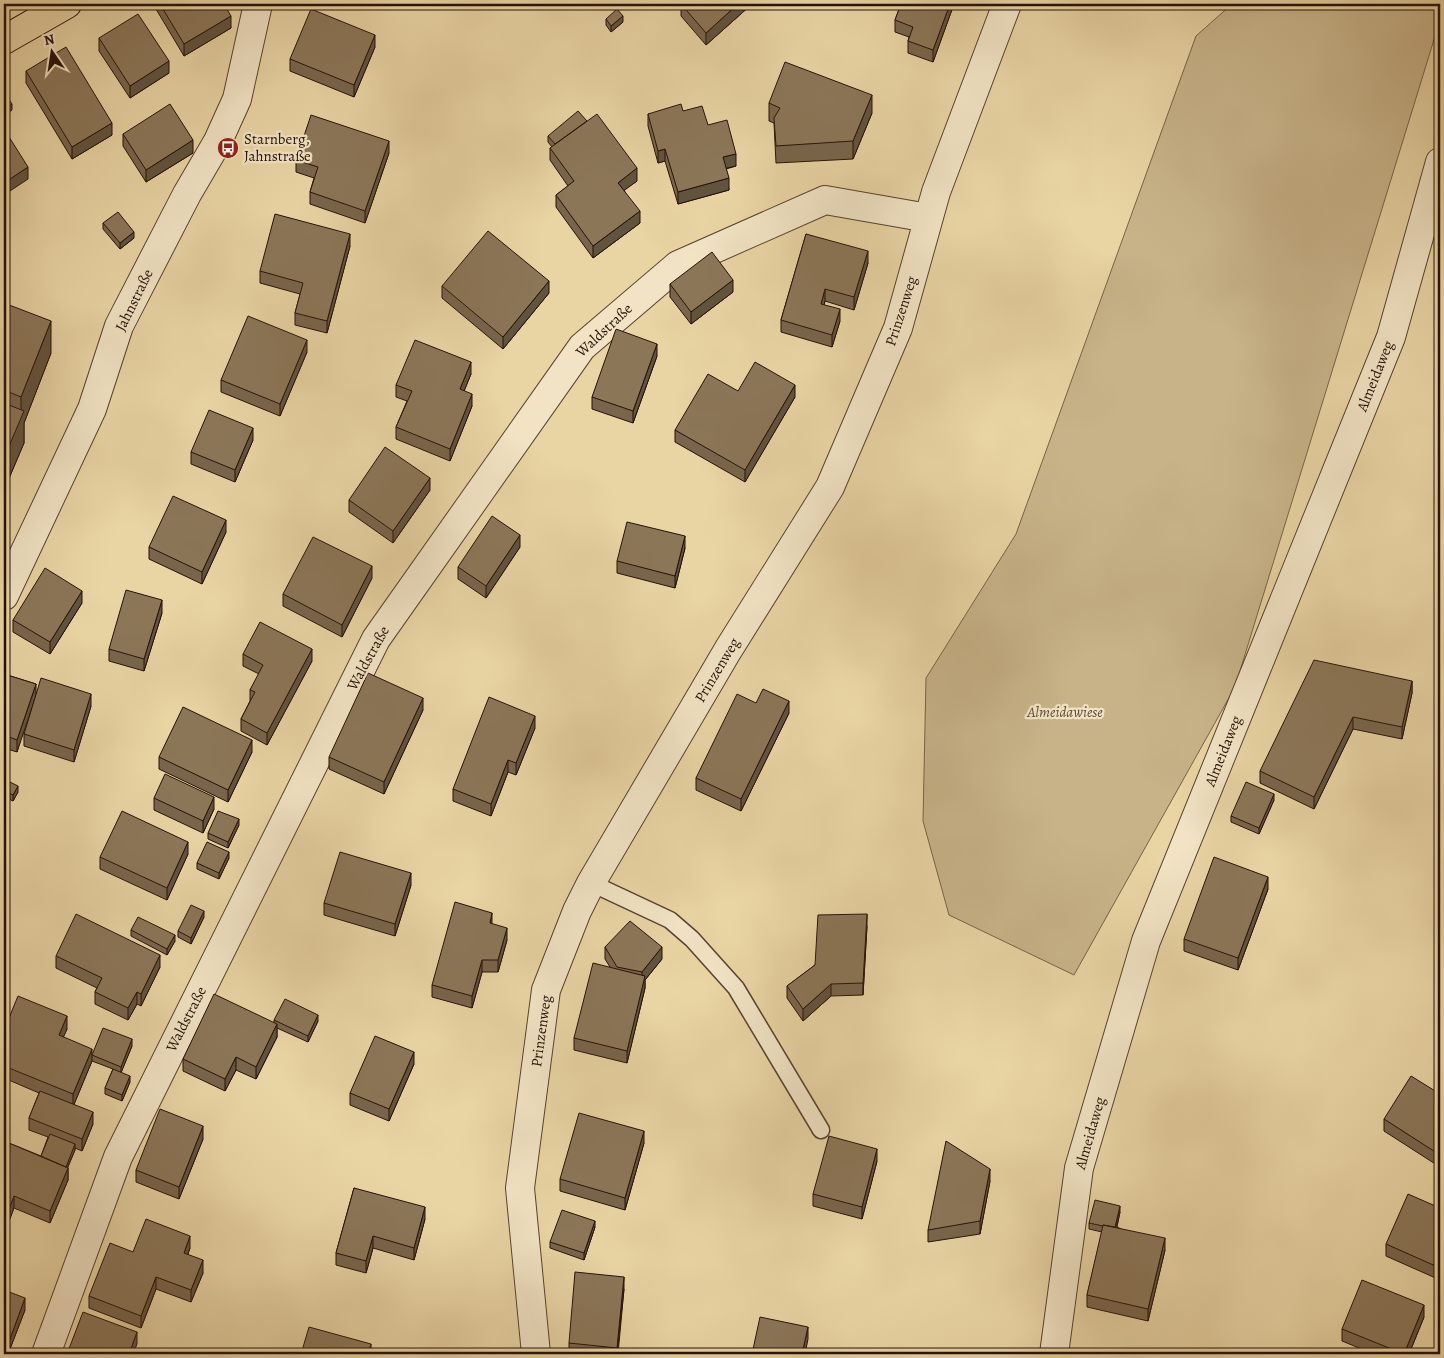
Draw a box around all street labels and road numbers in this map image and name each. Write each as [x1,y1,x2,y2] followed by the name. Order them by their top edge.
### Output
[110,265,158,334] street label: Jahnstraße
[880,273,922,348] street label: Prinzenweg
[571,298,637,362] street label: Waldstraße
[1351,337,1398,415] street label: Almeidaweg
[342,622,394,695] street label: Waldstraße
[690,633,744,706] street label: Prinzenweg
[1199,712,1246,790] street label: Almeidaweg
[161,983,211,1056] street label: Waldstraße
[526,993,556,1068] street label: Prinzenweg
[1070,1094,1110,1173] street label: Almeidaweg

